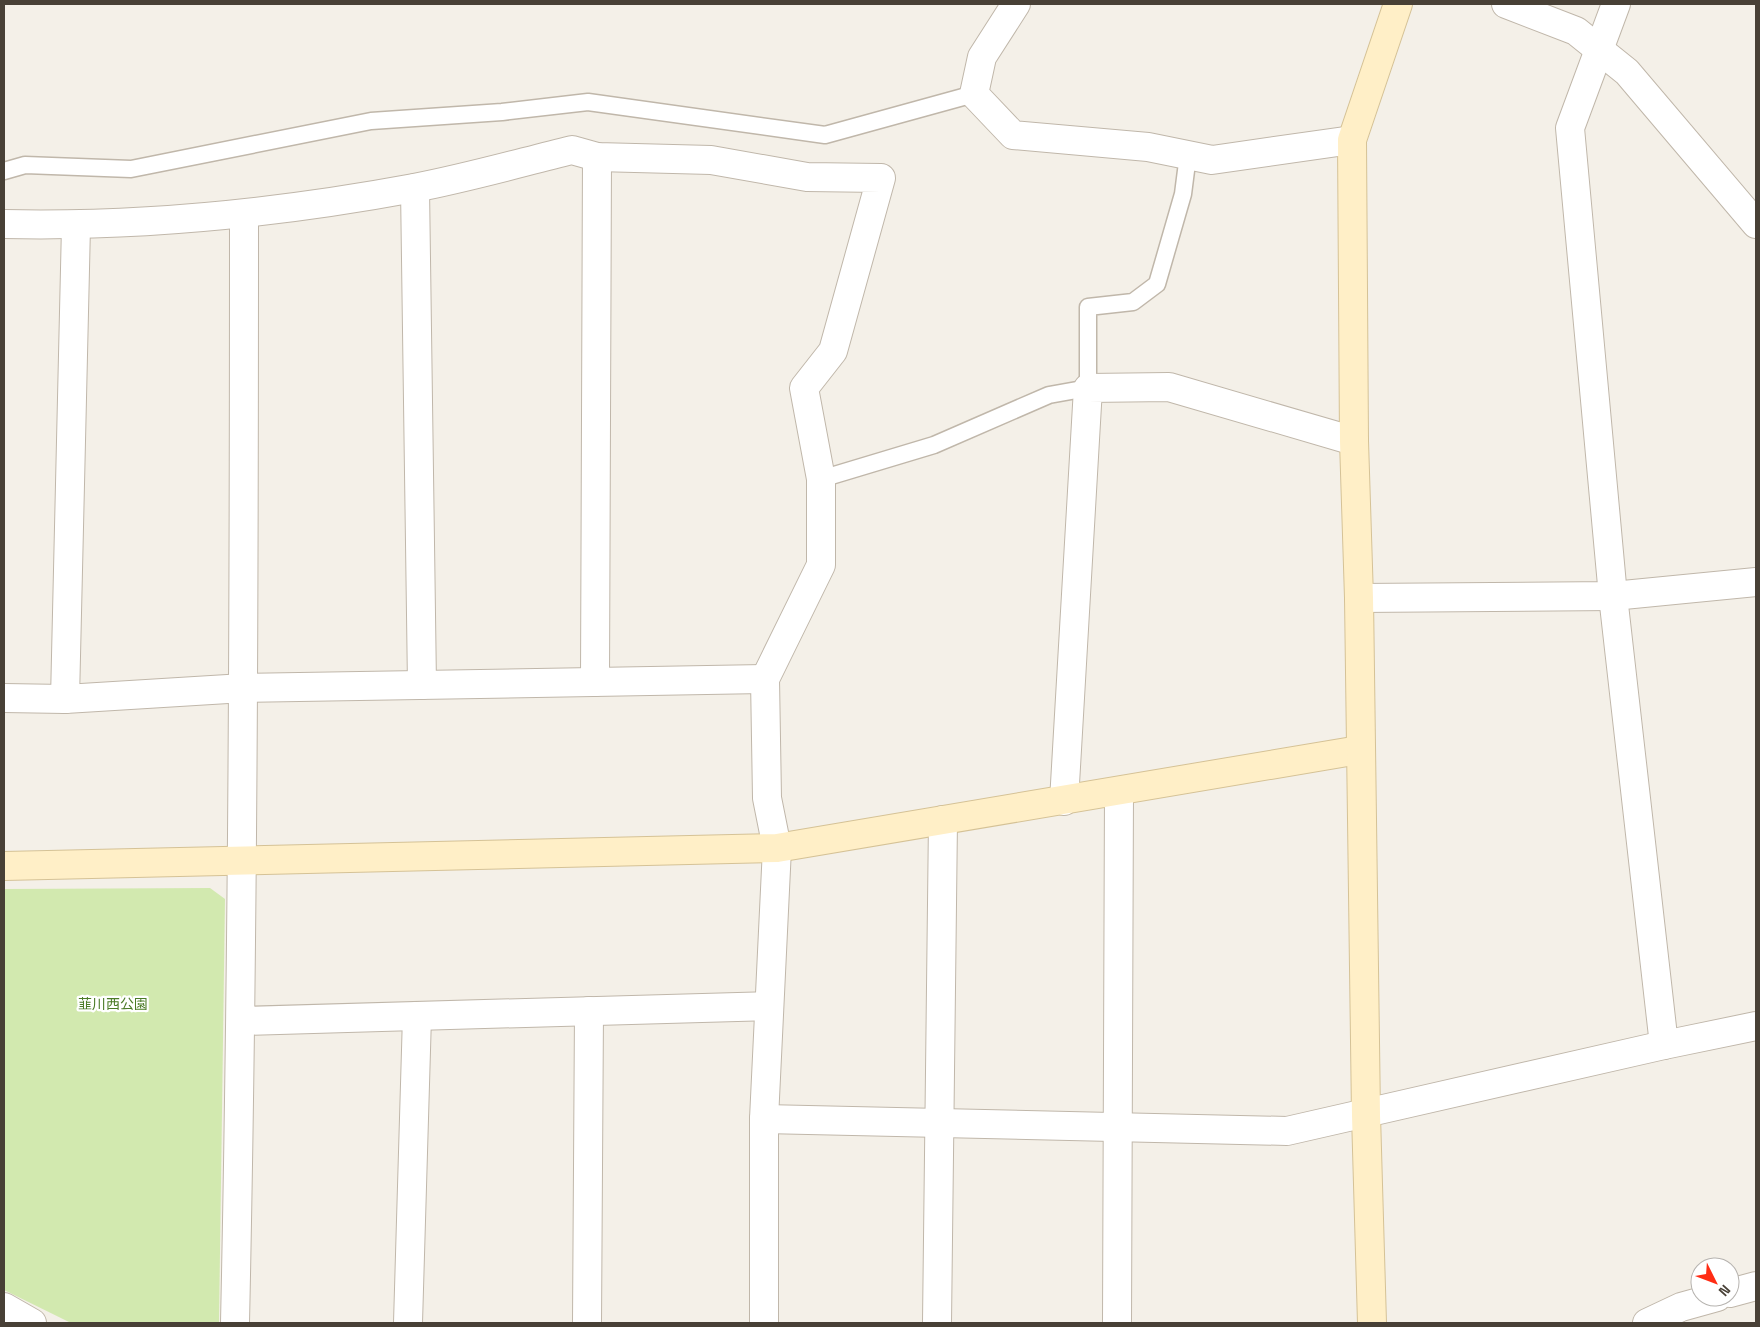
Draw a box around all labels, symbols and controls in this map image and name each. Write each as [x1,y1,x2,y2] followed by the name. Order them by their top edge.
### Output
[78,995,148,1013] park label: 韮川西公園
[1690,1257,1740,1307] north arrow
[1715,1281,1734,1300] text: N

